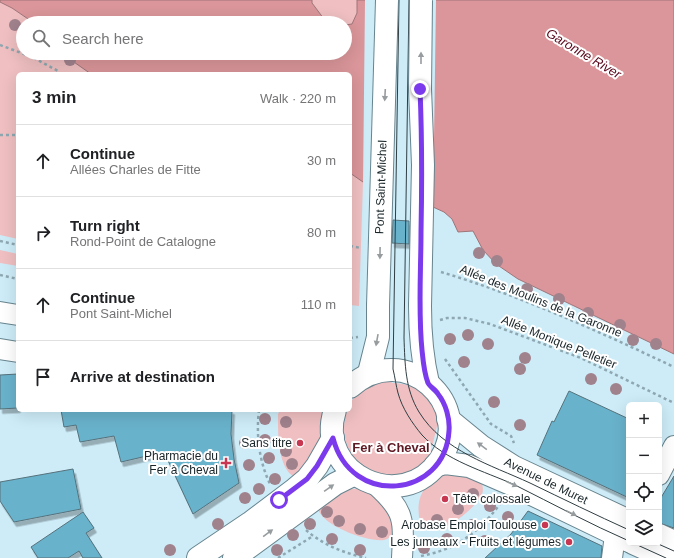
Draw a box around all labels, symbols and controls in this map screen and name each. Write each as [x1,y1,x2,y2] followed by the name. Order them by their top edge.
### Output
[16,16,352,60] search box
[544,25,624,82] water label: Garonne River
[30,27,52,49] icon: search
[62,30,144,47] text: Search here
[417,52,424,64] one-way arrow
[411,80,429,98] route end
[32,88,76,107] text: 3 min
[382,89,388,102] one-way arrow
[260,91,336,106] text: Walk · 220 m
[372,140,390,234] street label: Pont Saint-Michel
[70,145,135,162] text: Continue
[32,150,54,172] icon: ahead
[307,153,336,168] text: 30 m
[70,162,201,177] text: Allées Charles de Fitte
[70,217,140,234] text: Turn right
[32,222,54,244] icon: right
[307,225,336,240] text: 80 m
[70,234,216,249] text: Rond-Point de Catalogne
[376,247,383,259] one-way arrow
[458,262,624,340] street label: Allée des Moulins de la Garonne
[70,289,135,306] text: Continue
[32,294,54,316] icon: ahead
[301,297,336,312] text: 110 m
[70,306,172,321] text: Pont Saint-Michel
[499,313,619,371] street label: Allée Monique Pelletier
[374,334,380,346] one-way arrow
[32,366,54,388] icon: arrive
[70,368,215,385] text: Arrive at destination
[626,402,662,546] map controls
[626,402,662,438] button: +
[241,436,292,450] place label: Sans titre
[295,438,305,448] marker: Sans titre
[626,438,662,474] button: −
[352,440,430,455] district label: Fer à Cheval
[477,442,488,450] one-way arrow
[144,449,218,477] place label: Pharmacie du Fer à Cheval
[502,455,591,508] street label: Avenue de Muret
[221,458,231,468] marker: Pharmacie du Fer à Cheval
[626,474,662,510] button: locate
[506,481,518,488] one-way arrow
[324,484,334,492] one-way arrow
[270,491,288,509] route start
[453,492,531,506] place label: Tête colossale
[440,494,450,504] marker: Tête colossale
[565,510,576,516] one-way arrow
[626,510,662,546] button: layers
[401,518,537,532] place label: Arobase Emploi Toulouse
[540,520,550,530] marker: Arobase Emploi Toulouse
[263,529,273,537] one-way arrow
[390,535,561,549] place label: Les jumeaux - Fruits et légumes
[564,537,574,547] marker: Les jumeaux - Fruits et légumes

